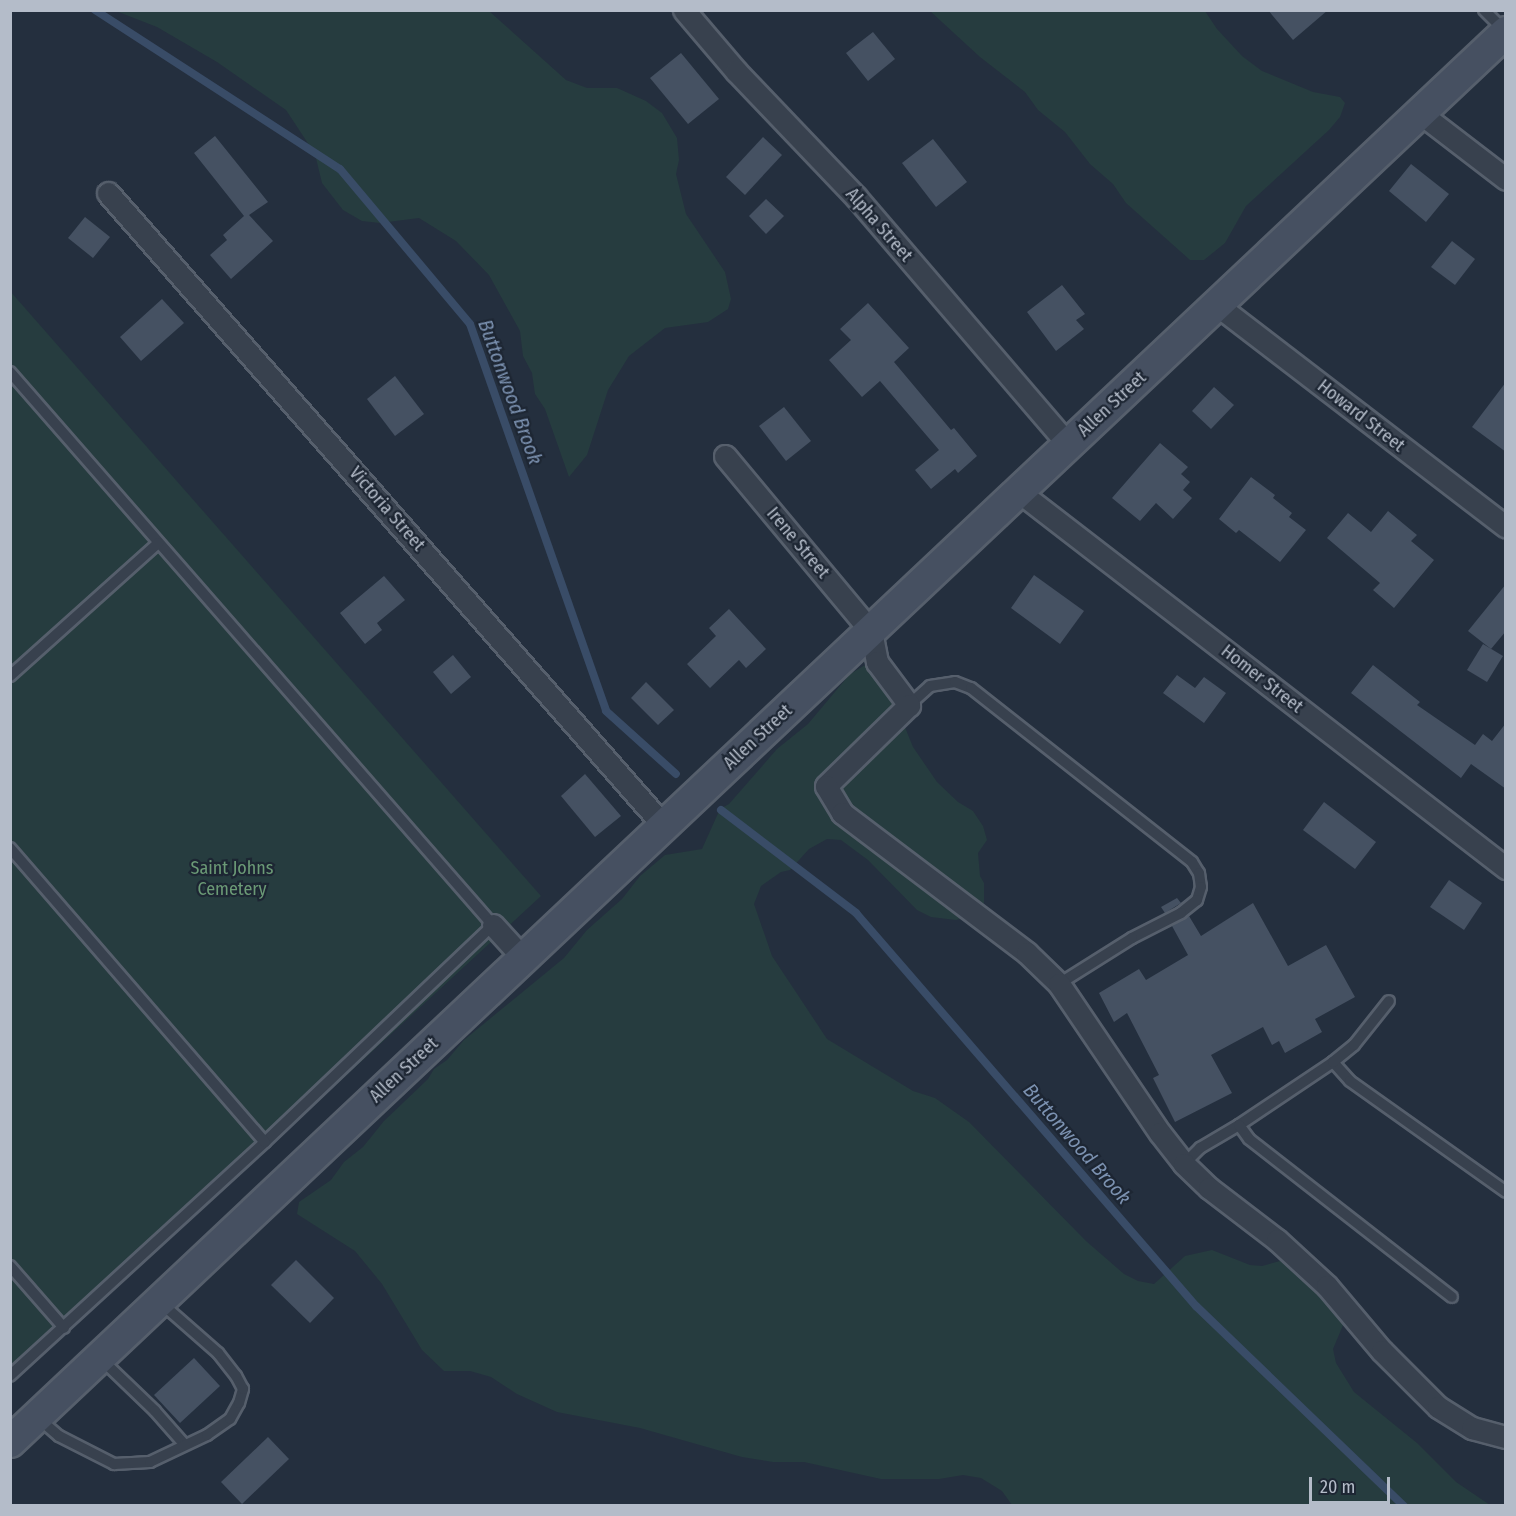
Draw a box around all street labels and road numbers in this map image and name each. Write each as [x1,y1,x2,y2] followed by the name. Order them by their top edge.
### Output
[841,184,917,266] street label: Alpha Street
[1073,367,1151,441] street label: Allen Street
[1313,375,1409,457] street label: Howard Street
[345,462,429,556] street label: Victoria Street
[762,503,834,583] street label: Irene Street
[1217,640,1307,718] street label: Homer Street
[719,700,797,774] street label: Allen Street
[365,1033,443,1107] street label: Allen Street

